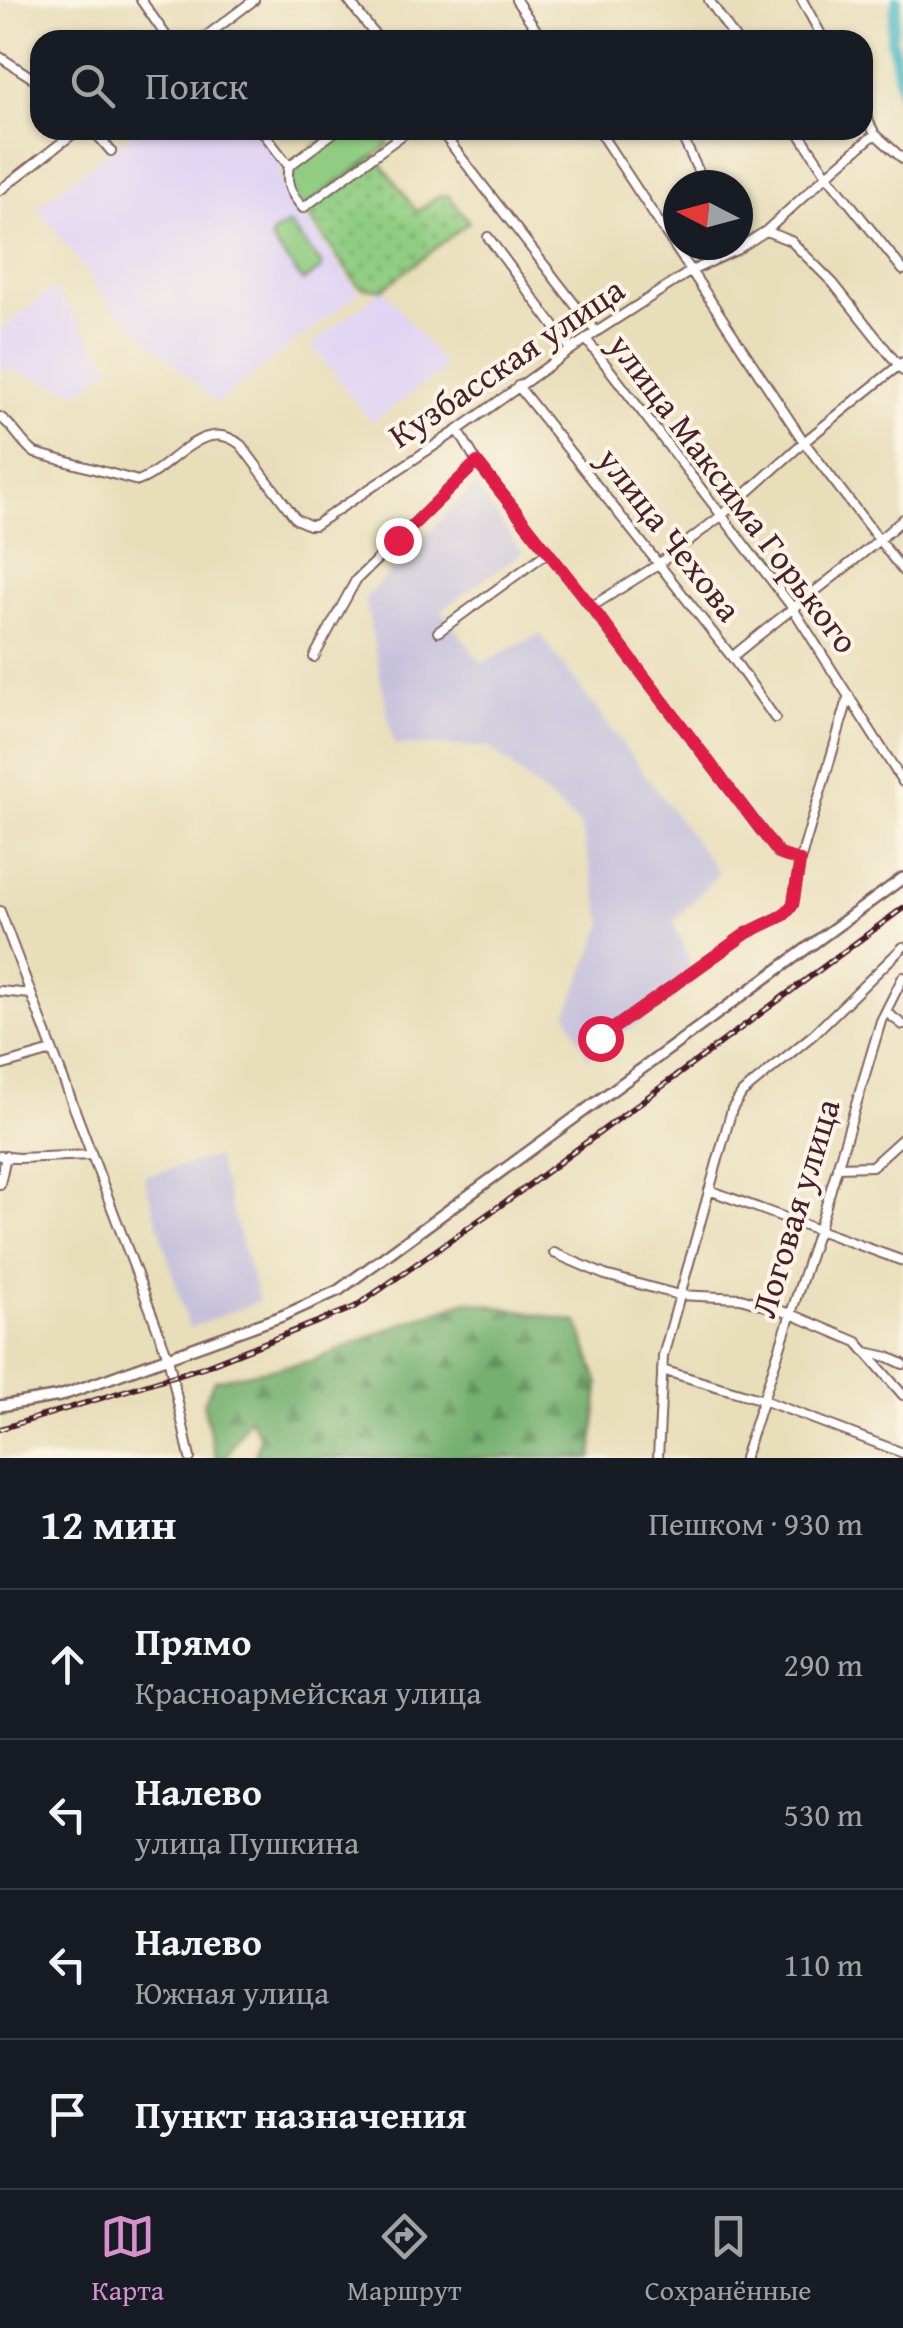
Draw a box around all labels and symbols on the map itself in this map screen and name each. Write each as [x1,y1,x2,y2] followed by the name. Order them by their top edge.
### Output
[663,170,753,260] north arrow
[378,264,635,460] street label: Кузбасская улица
[596,321,872,664] street label: улица Максима Горького
[585,435,755,632] street label: улица Чехова
[376,518,422,564] route end
[578,1016,624,1062] route start
[738,1092,853,1324] street label: Логовая улица

